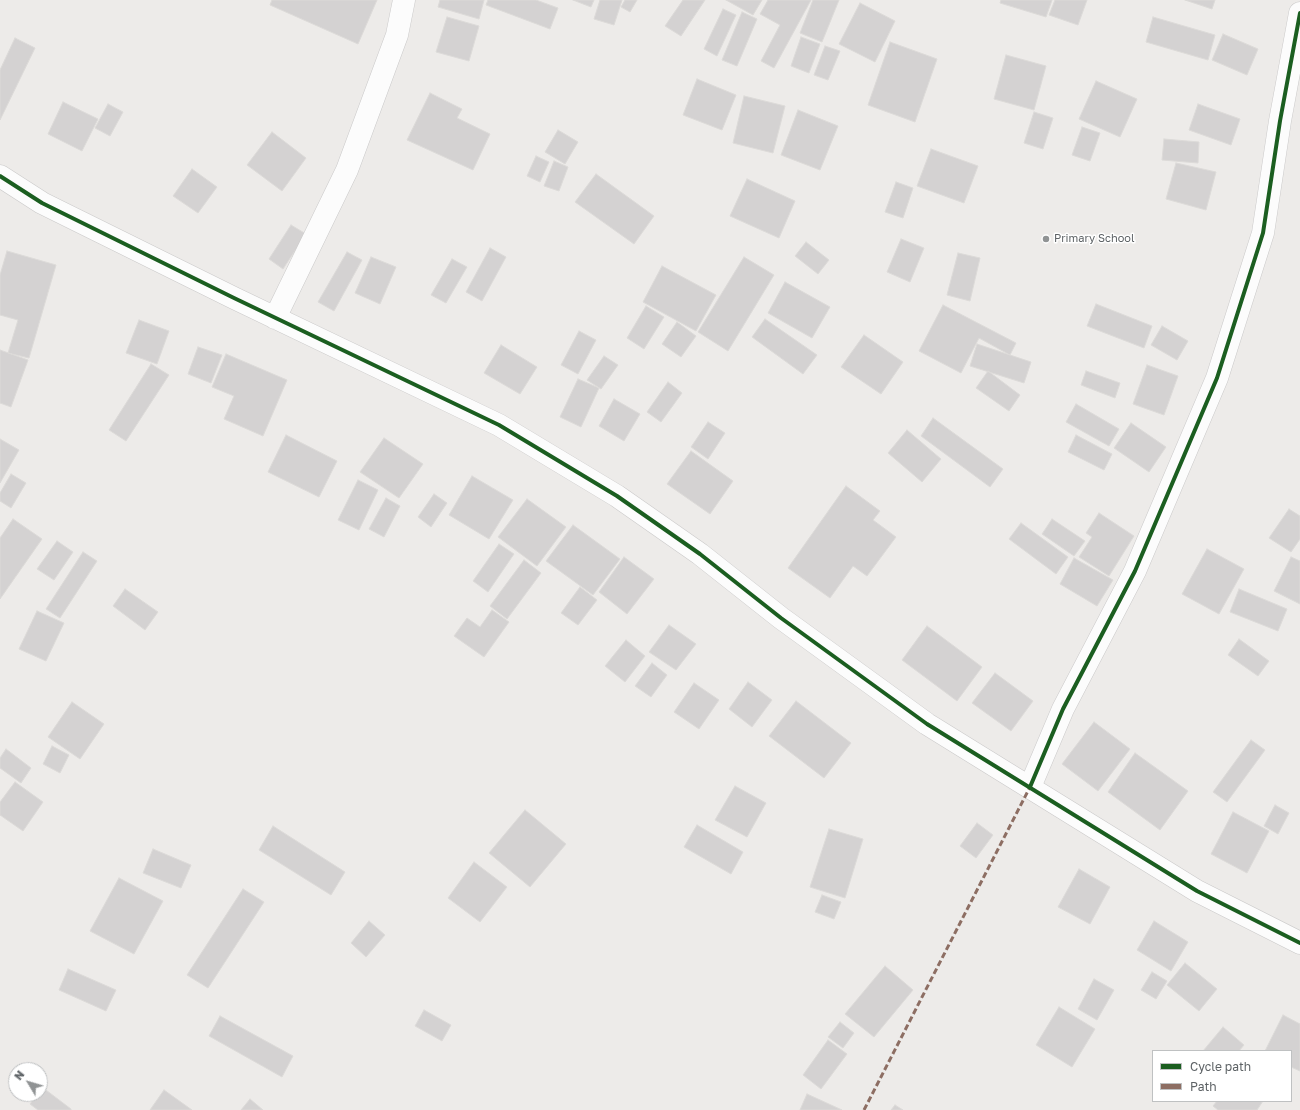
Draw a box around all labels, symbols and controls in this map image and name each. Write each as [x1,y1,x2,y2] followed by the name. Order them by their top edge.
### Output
[1054,232,1134,246] place label: Primary School
[1041,234,1051,244] marker: Primary School
[1152,1050,1292,1102] legend
[1190,1059,1251,1074] text: Cycle path
[8,1062,48,1102] north arrow
[11,1068,27,1082] text: N
[1190,1079,1217,1094] text: Path

